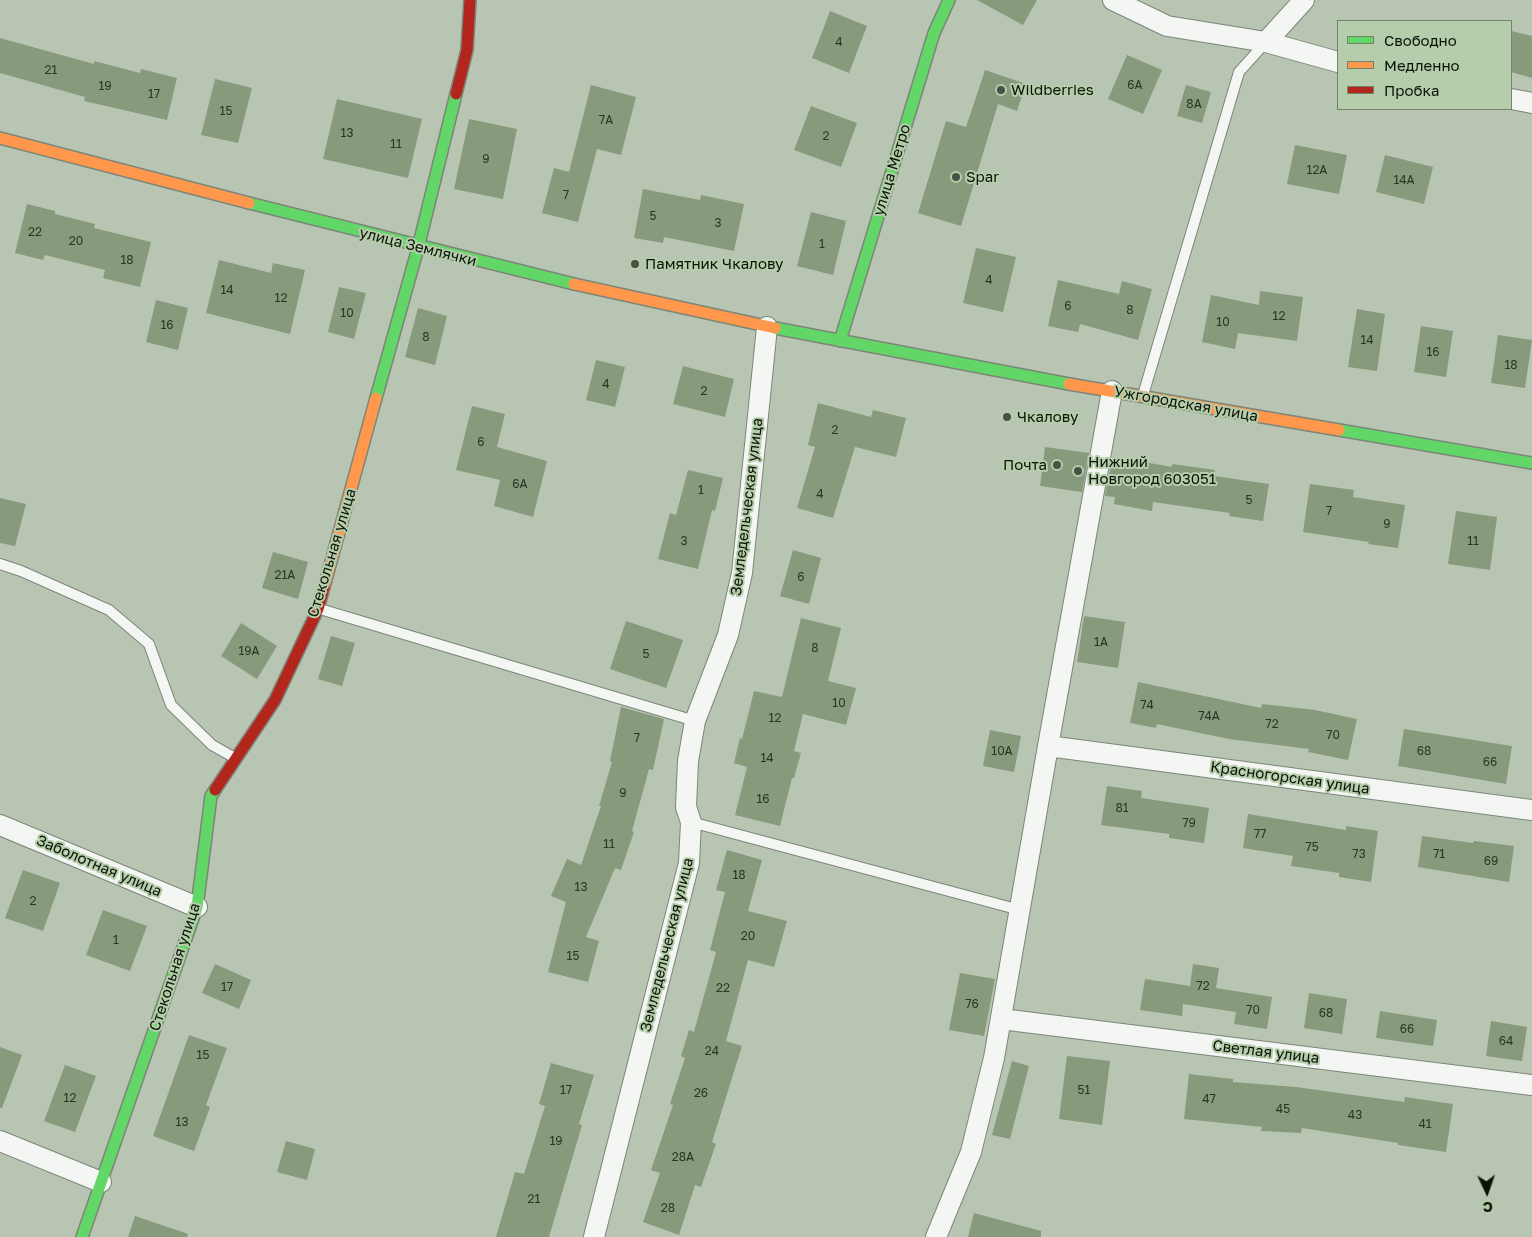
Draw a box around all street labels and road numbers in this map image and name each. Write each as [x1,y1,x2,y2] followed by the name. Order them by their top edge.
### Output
[870,122,914,218] street label: улица Метро
[357,224,479,270] street label: улица Землячки
[1113,382,1259,426] street label: Ужгородская улица
[727,417,767,597] street label: Земледельческая улица
[304,486,360,620] street label: Стекольная улица
[1209,758,1371,798] street label: Красногорская улица
[33,831,165,901] street label: Заболотная улица
[637,856,697,1034] street label: Земледельческая улица
[146,901,204,1033] street label: Стекольная улица
[1212,1037,1320,1067] street label: Светлая улица

